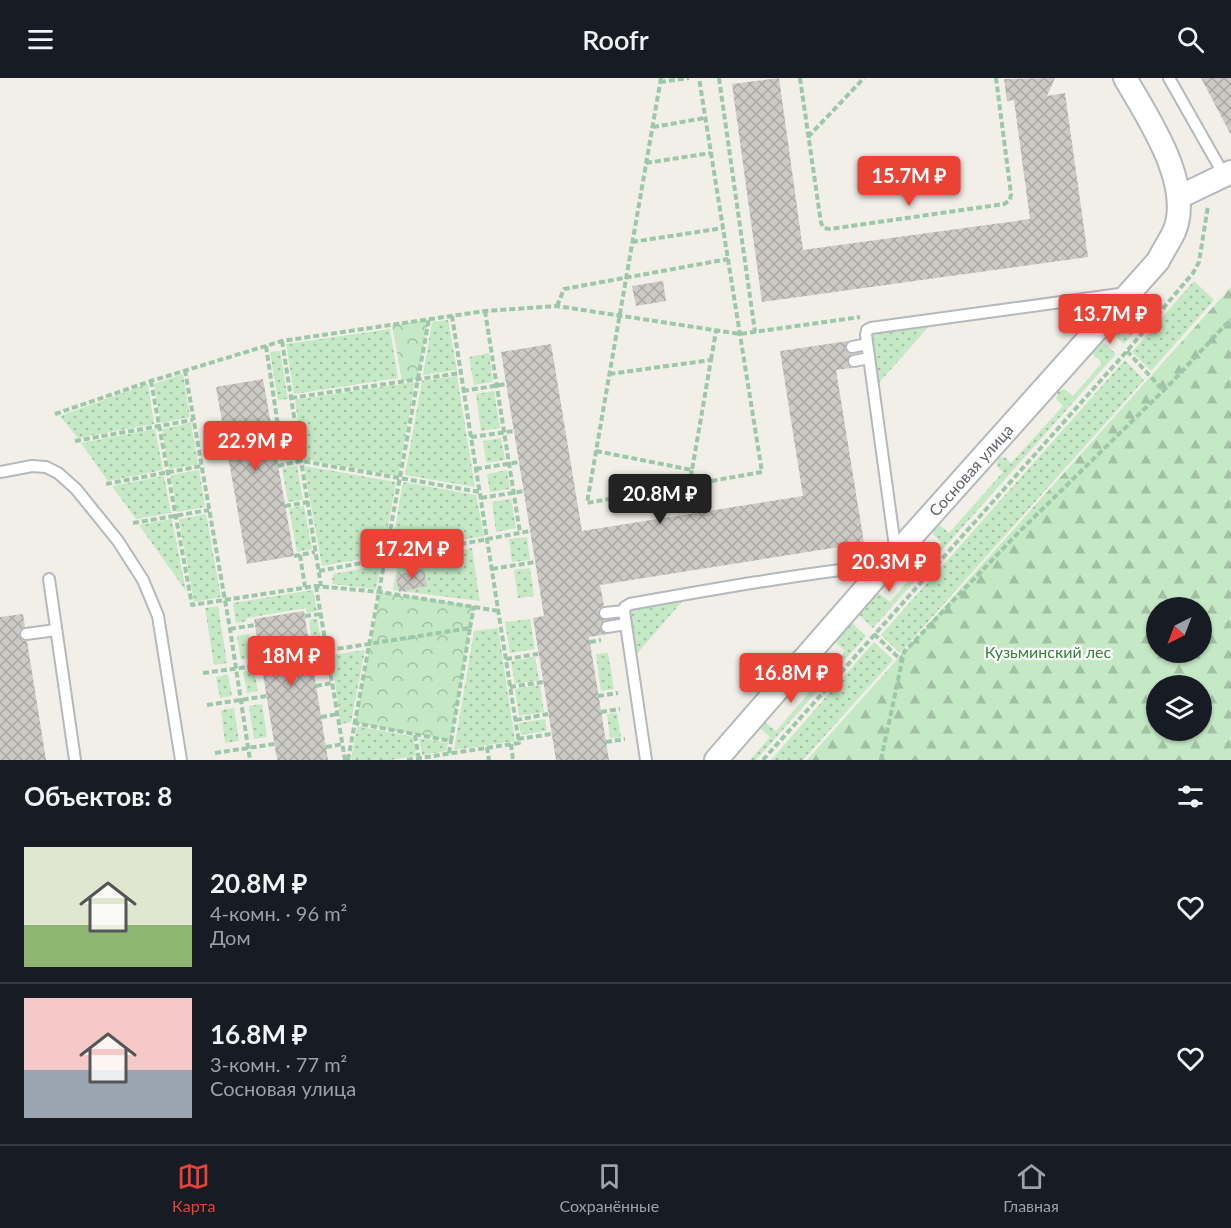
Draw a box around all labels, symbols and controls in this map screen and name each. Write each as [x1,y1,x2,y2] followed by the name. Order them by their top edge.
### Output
[24,23,57,56] icon: menu
[582,23,649,56] text: Roofr
[1174,23,1207,56] icon: search
[854,156,964,207] pin: 15.7M ₽
[872,163,946,187] text: 15.7M ₽
[1055,294,1165,345] pin: 13.7M ₽
[1073,301,1147,325] text: 13.7M ₽
[924,420,1017,520] street label: Сосновая улица
[200,421,310,472] pin: 22.9M ₽
[218,428,292,452] text: 22.9M ₽
[605,474,715,525] pin: 20.8M ₽
[623,481,697,505] text: 20.8M ₽
[357,529,467,580] pin: 17.2M ₽
[375,536,449,560] text: 17.2M ₽
[834,542,944,593] pin: 20.3M ₽
[852,549,926,573] text: 20.3M ₽
[1146,597,1212,663] north arrow
[1146,597,1212,741] map controls
[249,636,333,687] pin: 18M ₽
[985,642,1112,661] park label: Кузьминский лес
[262,643,320,667] text: 18M ₽
[736,653,846,704] pin: 16.8M ₽
[754,660,828,684] text: 16.8M ₽
[1146,675,1212,741] button: layers
[24,780,172,812] text: Объектов: 8
[1174,780,1207,813] icon: filters
[210,867,307,899] text: 20.8M ₽
[72,871,144,943] icon: home
[1174,891,1207,924] icon: heart
[210,901,347,925] text: 4-комн. · 96 m²
[210,925,251,949] text: Дом
[210,1018,307,1050] text: 16.8M ₽
[72,1022,144,1094] icon: home
[1174,1042,1207,1075] icon: heart
[210,1052,347,1076] text: 3-комн. · 77 m²
[210,1076,356,1100] text: Сосновая улица
[172,1160,215,1215] tab: Карта
[560,1160,659,1215] tab: Сохранённые
[1003,1160,1059,1215] tab: Главная

